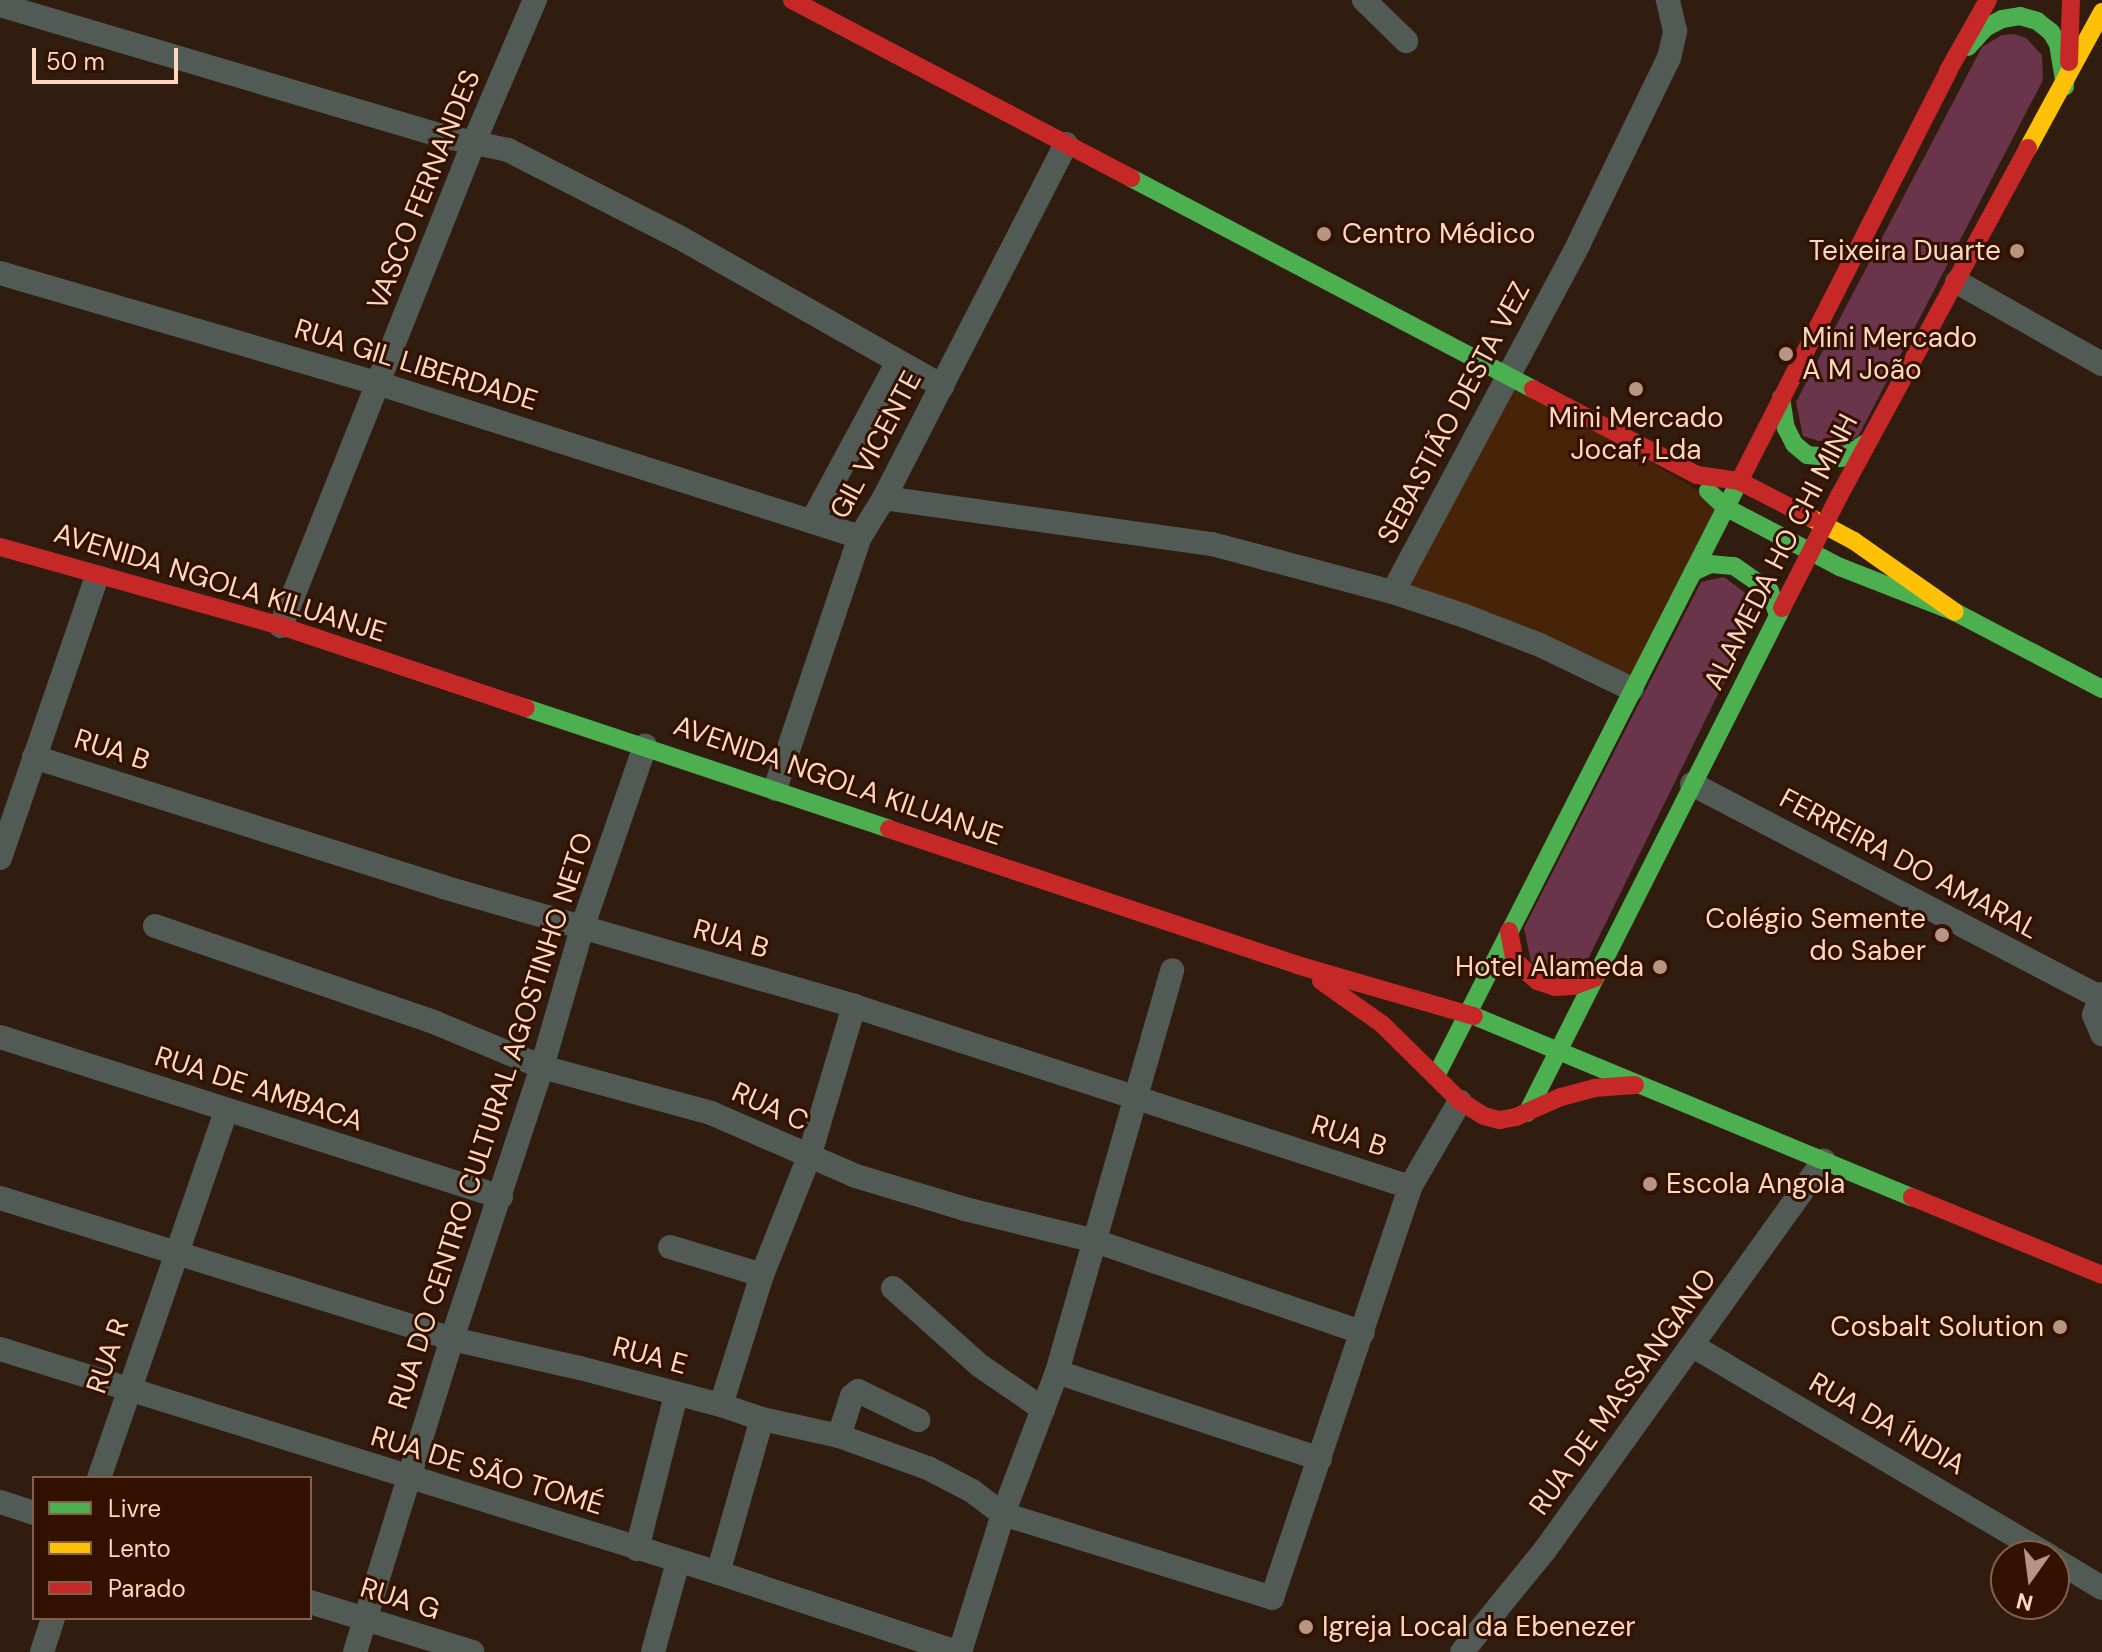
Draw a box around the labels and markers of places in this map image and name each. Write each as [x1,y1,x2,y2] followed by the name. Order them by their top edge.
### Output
[1342,217,1535,251] place label: Centro Médico
[1313,223,1335,245] marker: Centro Médico
[1809,234,2001,268] place label: Teixeira Duarte
[2008,242,2026,260] marker: Teixeira Duarte
[1802,321,1977,387] place label: Mini Mercado A M João
[1777,345,1795,363] marker: Mini Mercado A M João
[1627,380,1645,398] marker: Mini Mercado Jocaf, Lda
[1548,401,1724,467] place label: Mini Mercado Jocaf, Lda
[1705,902,1926,968] place label: Colégio Semente do Saber
[1933,926,1951,944] marker: Colégio Semente do Saber
[1455,950,1644,984] place label: Hotel Alameda
[1651,958,1669,976] marker: Hotel Alameda
[1666,1167,1845,1201] place label: Escola Angola
[1641,1175,1659,1193] marker: Escola Angola
[1830,1310,2044,1344] place label: Cosbalt Solution
[2051,1318,2069,1336] marker: Cosbalt Solution
[1322,1610,1636,1644] place label: Igreja Local da Ebenezer
[1297,1618,1315,1636] marker: Igreja Local da Ebenezer

